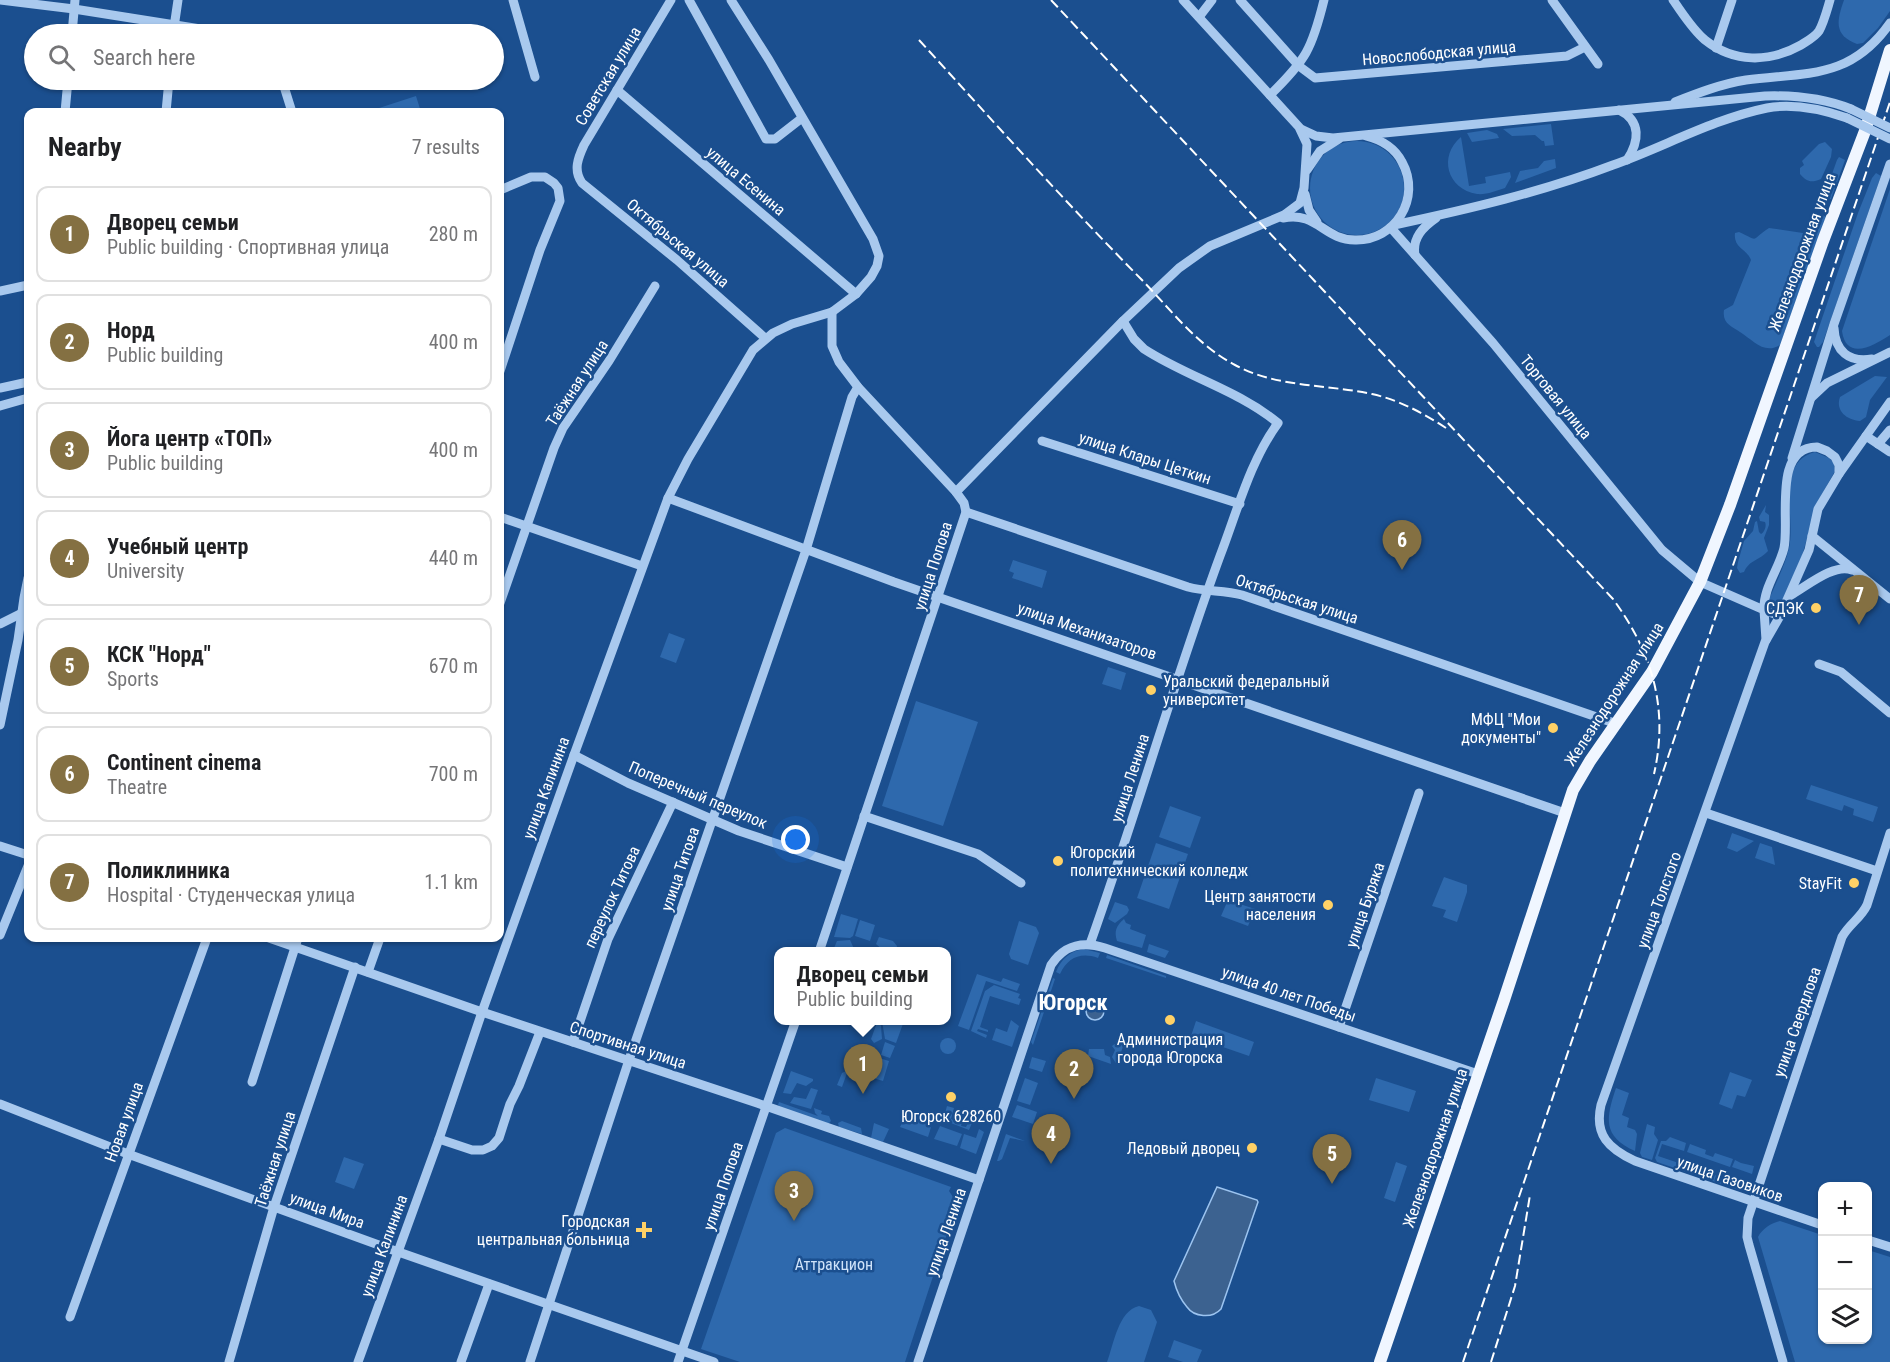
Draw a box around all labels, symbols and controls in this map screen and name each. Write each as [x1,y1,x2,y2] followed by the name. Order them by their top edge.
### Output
[571,23,645,129] street label: Советская улица
[24,24,504,90] search box
[1361,37,1517,69] street label: Новослободская улица
[45,41,78,74] icon: search
[93,45,195,70] text: Search here
[48,132,122,162] text: Nearby
[412,135,480,159] text: 7 results
[703,142,789,220] street label: улица Есенина
[1764,170,1840,334] street label: Железнодорожная улица
[623,195,733,291] street label: Октябрьская улица
[107,210,239,235] text: Дворец семьи
[64,222,75,246] text: 1
[429,222,478,246] text: 280 m
[107,235,389,259] text: Public building · Спортивная улица
[107,318,155,343] text: Норд
[64,330,75,354] text: 2
[429,330,478,354] text: 400 m
[542,336,612,430] street label: Таёжная улица
[107,343,223,367] text: Public building
[1516,351,1596,443] street label: Торговая улица
[107,426,272,451] text: Йога центр «ТОП»
[1076,428,1214,488] street label: улица Клары Цеткин
[64,438,75,462] text: 3
[429,438,478,462] text: 400 m
[107,451,223,475] text: Public building
[910,519,956,613] street label: улица Попова
[1382,520,1422,570] pin: 6
[107,534,248,559] text: Учебный центр
[64,546,75,570] text: 4
[429,546,478,570] text: 440 m
[107,559,184,583] text: University
[1233,570,1361,628] street label: Октябрьская улица
[1840,576,1878,625] pin: 7
[1015,598,1159,664] street label: улица Механизаторов
[1766,599,1804,618] place label: СДЭК
[1809,601,1823,615] marker: СДЭК
[1560,619,1668,769] street label: Железнодорожная улица
[107,642,211,667] text: КСК "Норд"
[64,654,75,678] text: 5
[429,654,478,678] text: 670 m
[107,667,159,691] text: Sports
[1163,672,1330,709] place label: Уральский федеральный университет
[1144,683,1158,697] marker: Уральский федеральный университет
[1461,710,1541,747] place label: МФЦ "Мои документы"
[1546,721,1560,735] marker: МФЦ "Мои документы"
[1107,731,1153,825] street label: улица Ленина
[519,734,573,842] street label: улица Калинина
[107,750,261,775] text: Continent cinema
[626,757,770,833] street label: Поперечный переулок
[64,762,75,786] text: 6
[429,762,478,786] text: 700 m
[107,775,167,799] text: Theatre
[657,824,703,914] street label: улица Титова
[781,825,810,854] your location
[580,843,644,951] street label: переулок Титова
[1070,843,1248,880] place label: Югорский политехнический колледж
[1633,849,1685,951] street label: улица Толстого
[1051,854,1065,868] marker: Югорский политехнический колледж
[107,858,230,883] text: Поликлиника
[1342,860,1388,950] street label: улица Буряка
[64,870,75,894] text: 7
[424,870,478,894] text: 1.1 km
[1799,874,1842,893] place label: StayFit
[1847,876,1861,890] marker: StayFit
[107,883,355,907] text: Hospital · Студенческая улица
[1204,887,1316,924] place label: Центр занятости населения
[1321,898,1335,912] marker: Центр занятости населения
[774,947,951,1025] popup
[797,962,928,987] text: Дворец семьи
[1219,962,1359,1026] street label: улица 40 лет Победы
[1769,964,1825,1080] street label: улица Свердлова
[797,987,913,1011] text: Public building
[1039,990,1107,1015] district label: Югорск
[1163,1013,1177,1027] marker: Администрация города Югорска
[567,1017,689,1073] street label: Спортивная улица
[1117,1030,1223,1067] place label: Администрация города Югорска
[844,1044,882,1094] pin: 1
[1054,1050,1094,1099] pin: 2
[1399,1066,1471,1230] street label: Железнодорожная улица
[101,1079,147,1165] street label: Новая улица
[944,1090,958,1104] marker: Югорск 628260
[901,1107,1001,1126] place label: Югорск 628260
[251,1109,299,1209] street label: Таёжная улица
[1032,1114,1070,1164] pin: 4
[1312,1134,1352,1184] pin: 5
[699,1139,747,1233] street label: улица Попова
[1127,1139,1240,1158] place label: Ледовый дворец
[1245,1141,1259,1155] marker: Ледовый дворец
[1674,1152,1786,1206] street label: улица Газовиков
[774,1172,814,1221] pin: 3
[1818,1182,1872,1344] map controls
[1818,1182,1872,1236] button: +
[922,1185,970,1279] street label: улица Ленина
[287,1188,367,1232] street label: улица Мира
[357,1192,411,1300] street label: улица Калинина
[477,1212,630,1249] place label: Городская центральная больница
[635,1221,653,1239] marker: Городская центральная больница
[1818,1236,1872,1290] button: −
[795,1255,873,1274] park label: Аттракцион
[1818,1290,1872,1344] button: layers

